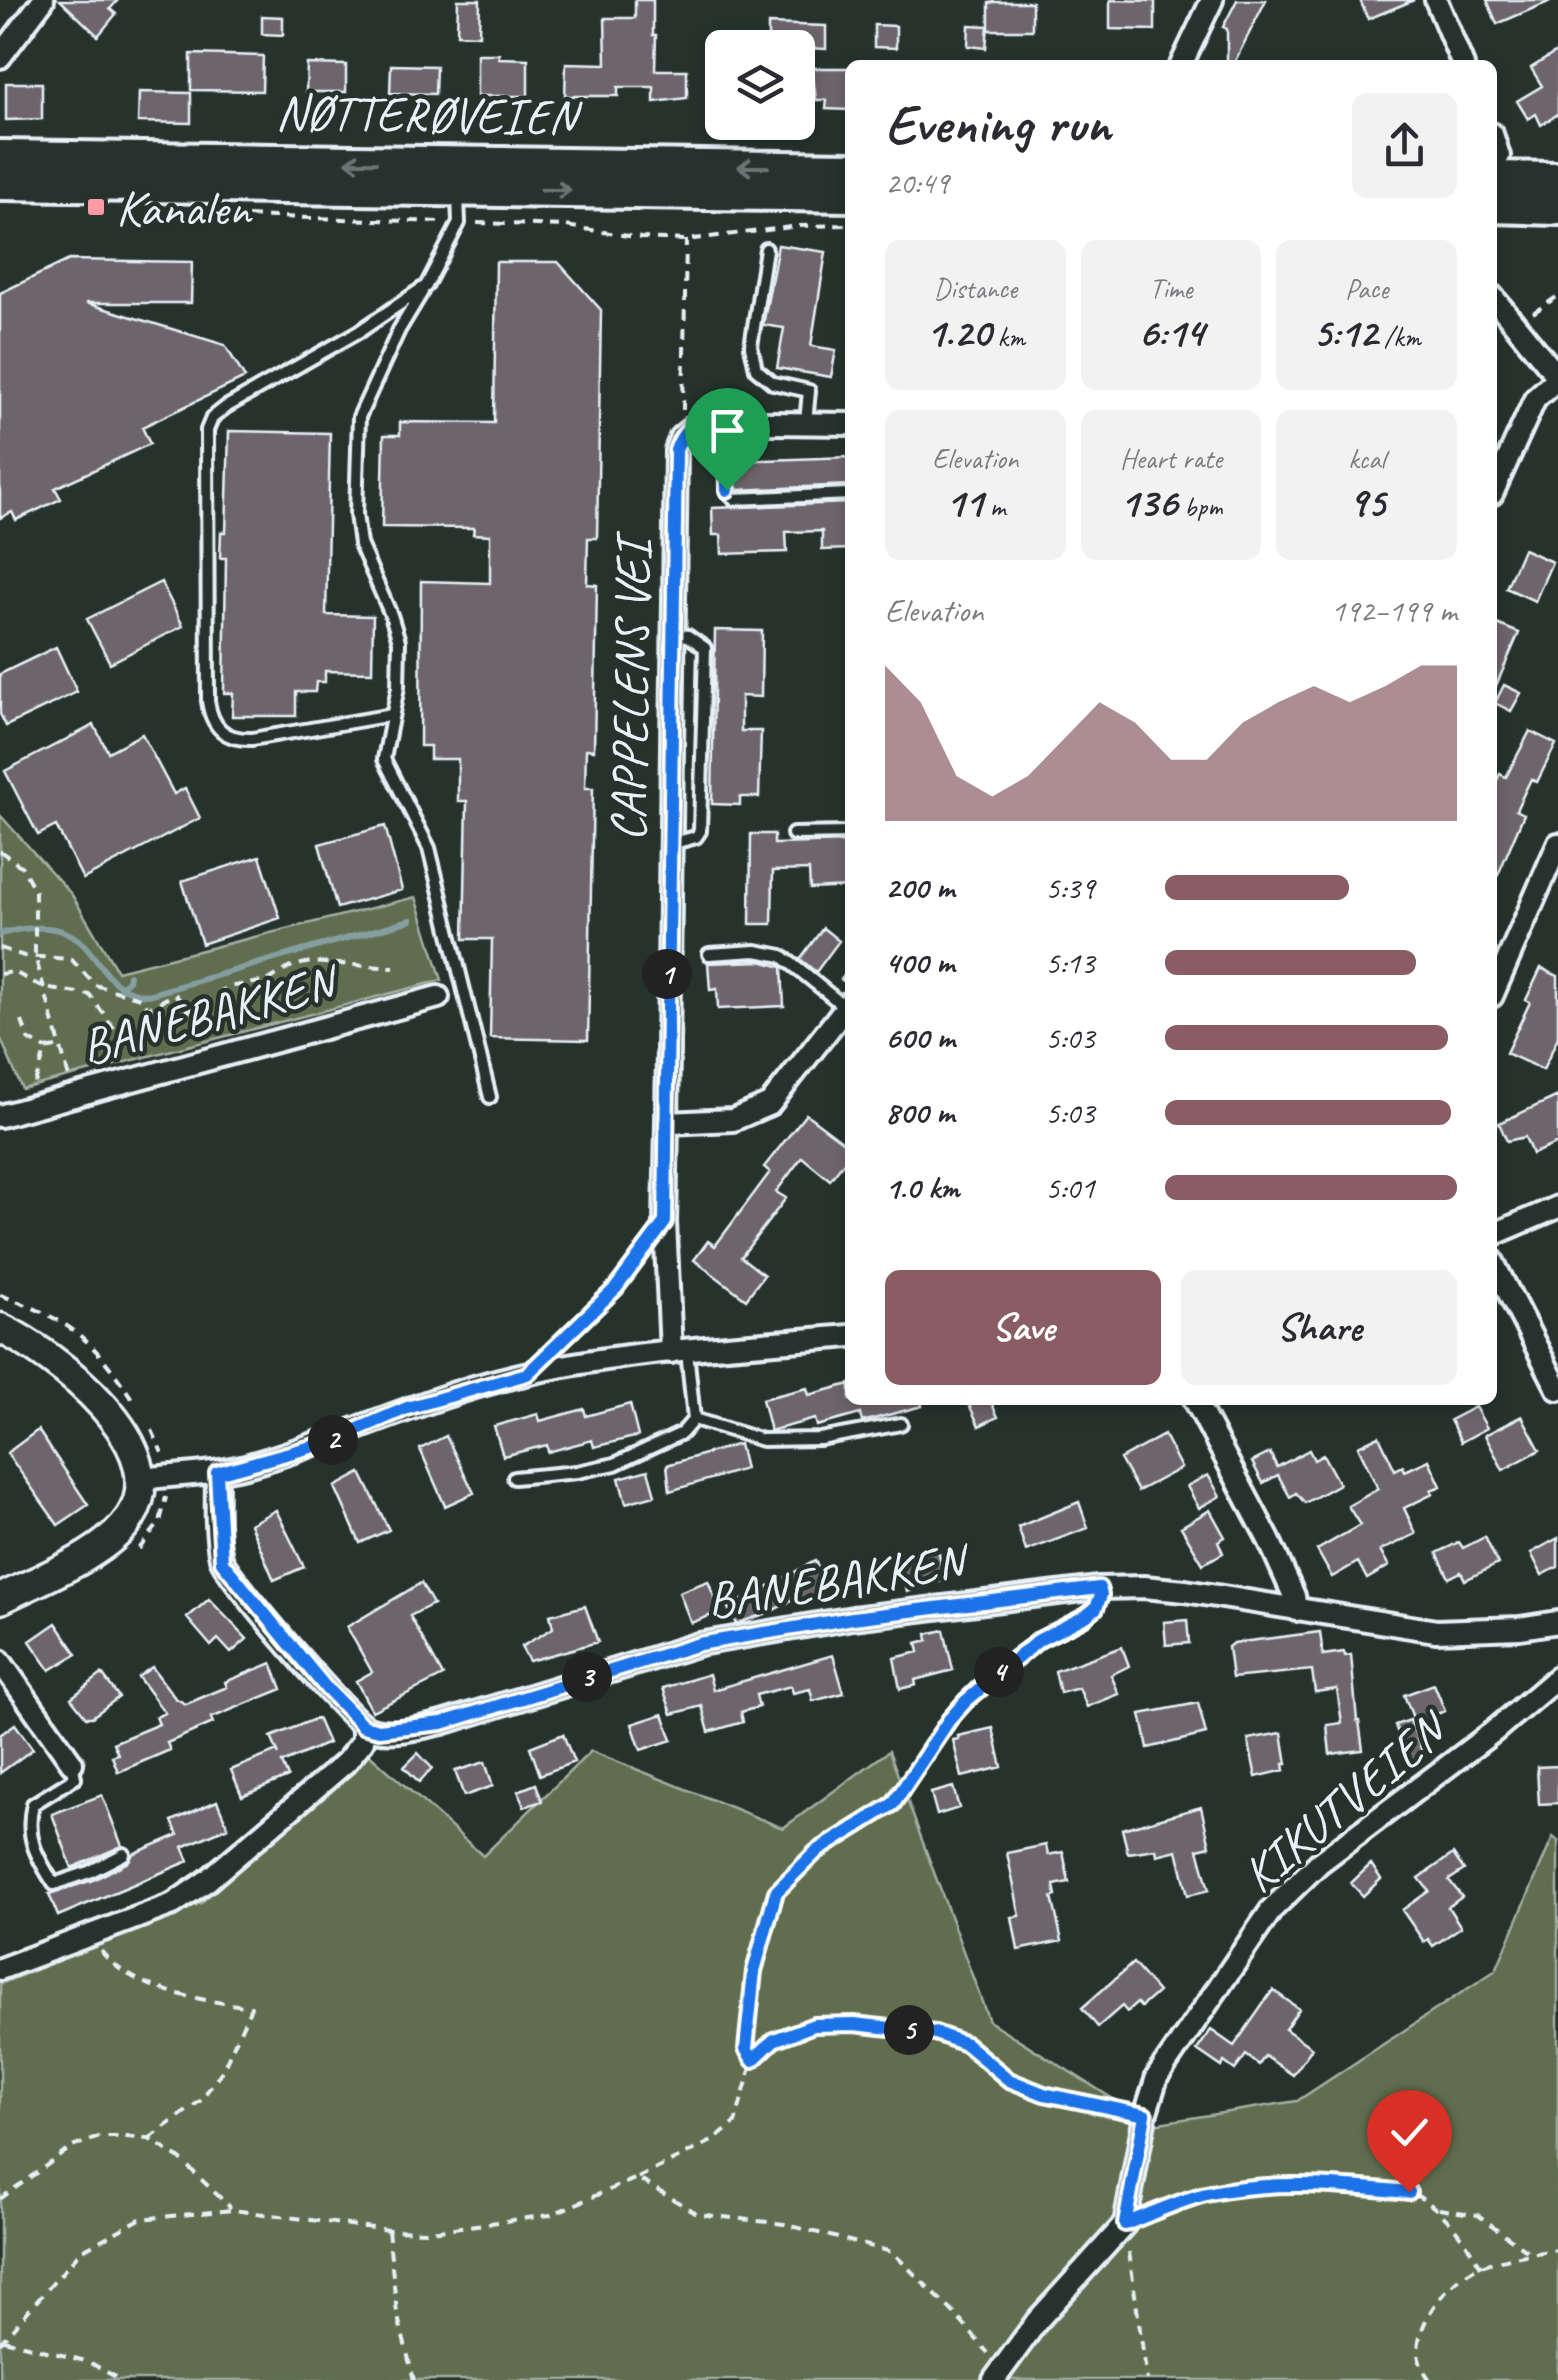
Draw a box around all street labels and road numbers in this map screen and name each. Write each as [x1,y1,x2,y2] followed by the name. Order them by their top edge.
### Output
[275,80,583,149] street label: NØTTERØVEIEN
[596,530,665,842] street label: CAPPELENS VEI
[74,949,347,1078] street label: BANEBAKKEN
[702,1528,975,1632] street label: BANEBAKKEN
[1229,1696,1462,1906] street label: KIKUTVEIEN

